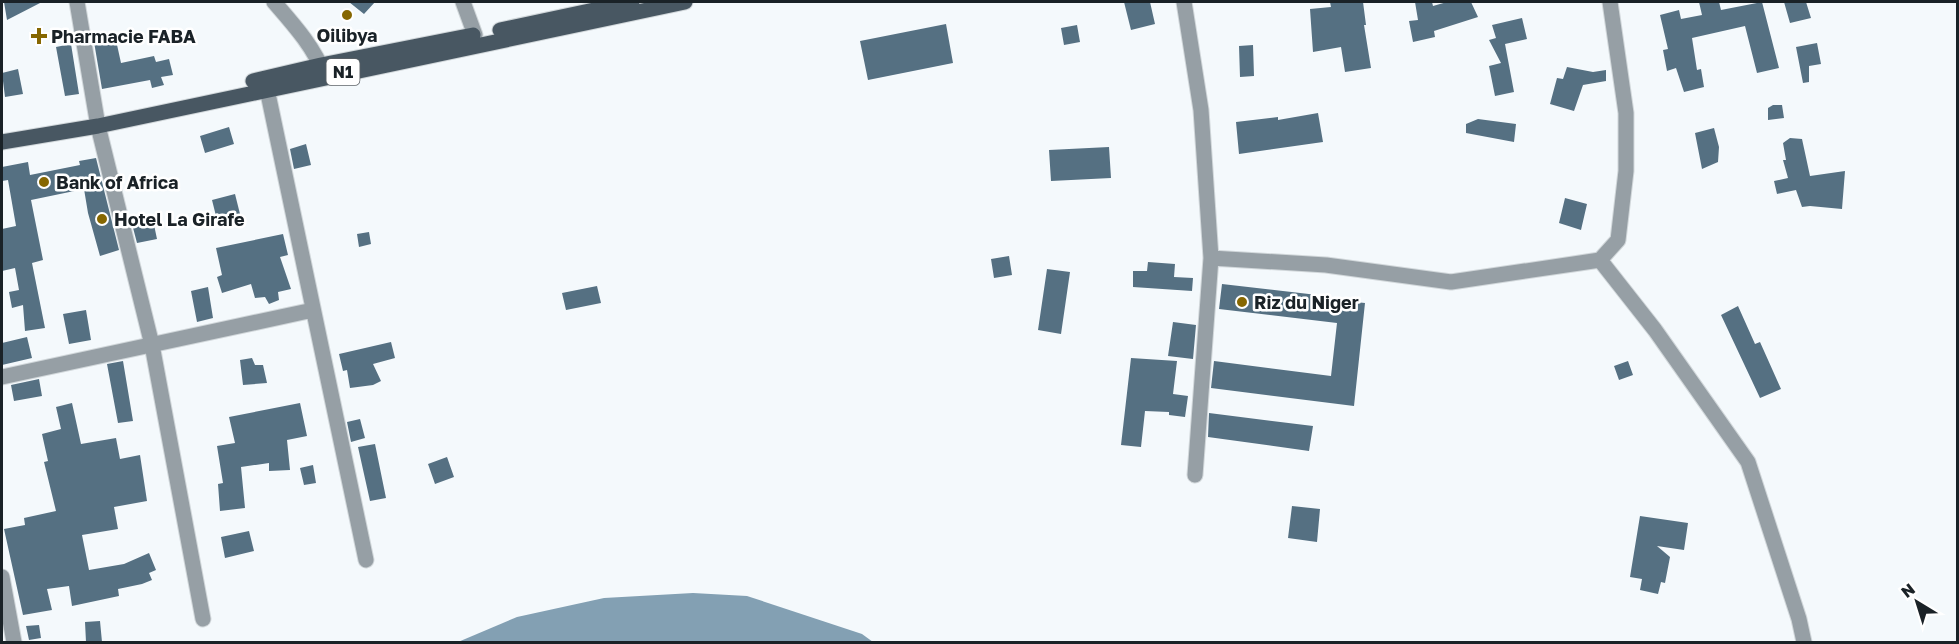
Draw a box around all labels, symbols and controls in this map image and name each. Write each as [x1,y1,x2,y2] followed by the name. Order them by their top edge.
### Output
[340,8,354,22] marker: Oilibya
[316,24,378,46] place label: Oilibya
[51,25,196,47] place label: Pharmacie FABA
[32,29,46,43] marker: Pharmacie FABA
[326,59,360,85] road number: N1
[56,171,179,193] place label: Bank of Africa
[37,175,51,189] marker: Bank of Africa
[114,208,245,230] place label: Hotel La Girafe
[95,212,109,226] marker: Hotel La Girafe
[1254,291,1359,313] place label: Riz du Niger
[1235,295,1249,309] marker: Riz du Niger
[1887,572,1947,632] north arrow
[1897,579,1919,602] text: N

